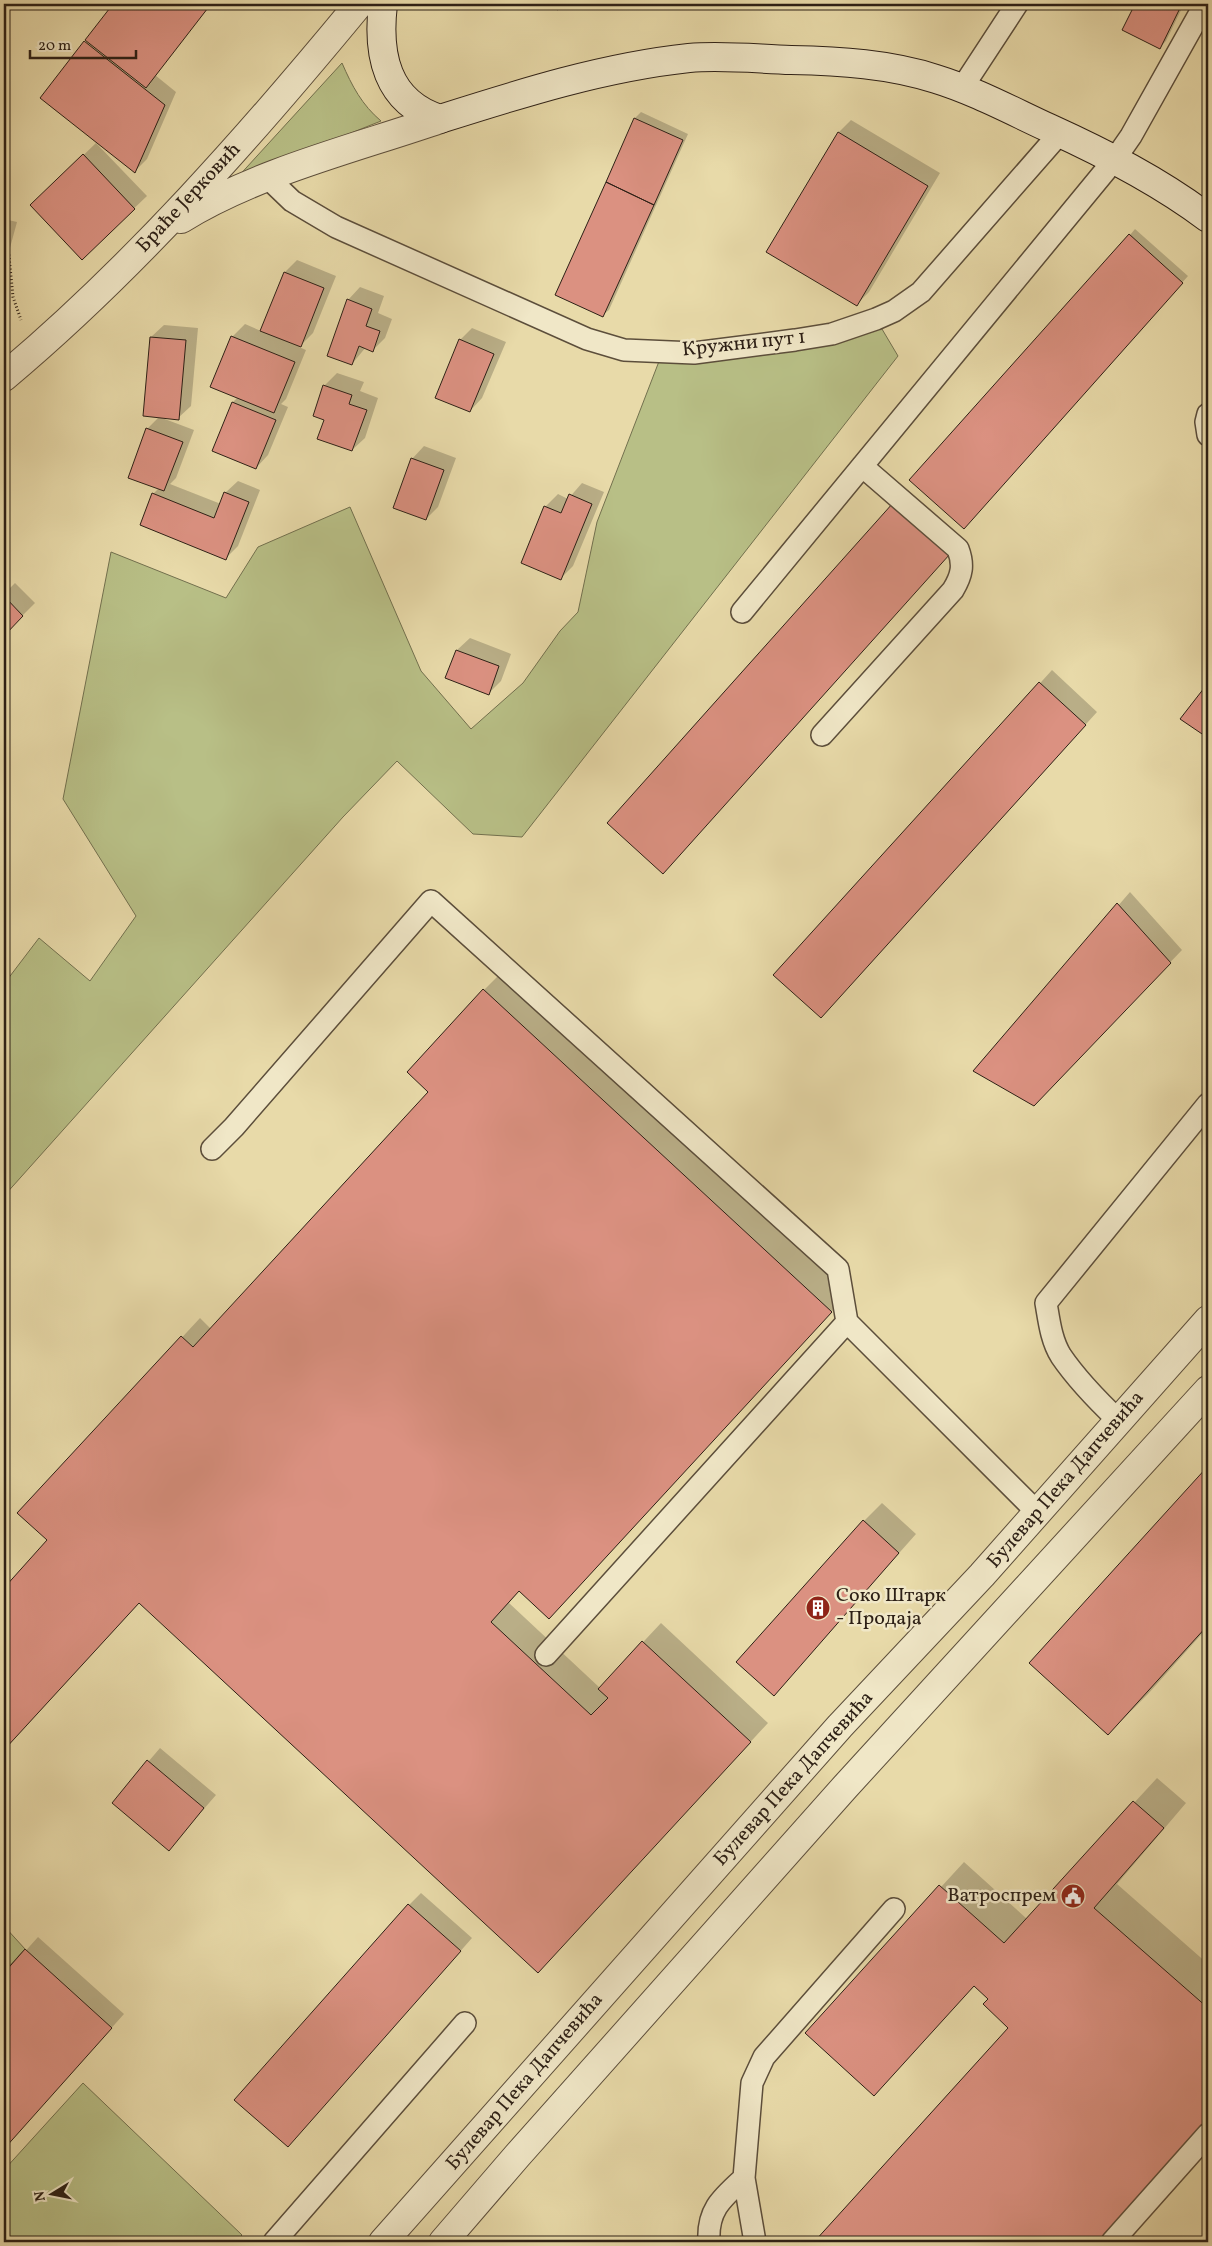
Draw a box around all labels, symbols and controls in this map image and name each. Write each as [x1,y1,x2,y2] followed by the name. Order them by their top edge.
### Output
[30,28,136,60] scale bar
[38,36,71,57] text: 20 m
[130,137,248,259] street label: Браће Јерковић
[681,324,807,364] street label: Кружни пут 1
[981,1385,1151,1575] street label: Булевар Пека Дапчевића
[836,1582,946,1633] place label: Соко Штарк - Продаја
[805,1595,831,1621] building icon: Соко Штарк - Продаја
[708,1685,880,1873] street label: Булевар Пека Дапчевића
[947,1882,1056,1910] place label: Ватроспрем
[1060,1883,1086,1909] public building icon: Ватроспрем
[440,1987,610,2177] street label: Булевар Пека Дапчевића
[28,2168,78,2218] north arrow
[30,2189,51,2203] text: N

